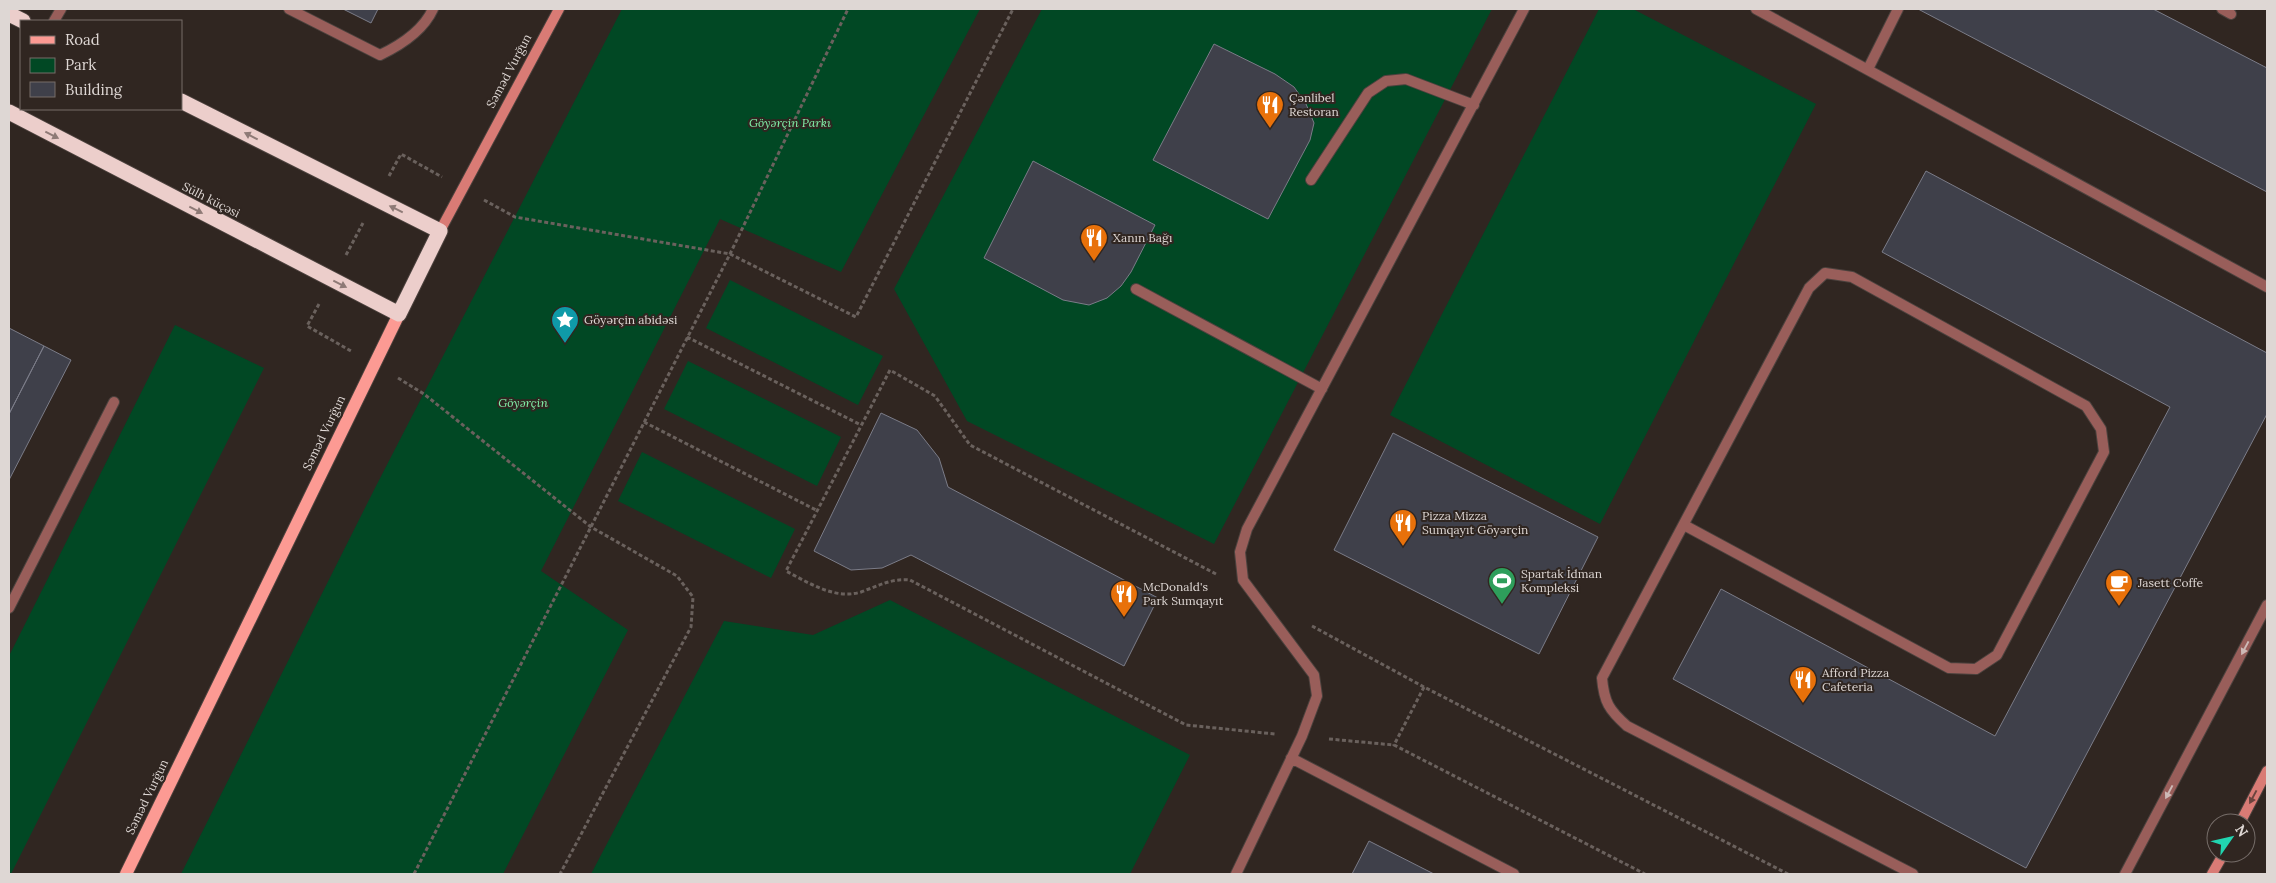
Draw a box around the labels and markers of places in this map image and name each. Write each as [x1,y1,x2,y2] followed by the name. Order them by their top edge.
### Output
[1255,90,1285,129] restaurant icon: Çənlibel Restoran
[1289,90,1339,119] place label: Çənlibel Restoran
[1079,223,1109,262] restaurant icon: Xanın Bağı
[1113,230,1172,245] place label: Xanın Bağı
[550,305,580,344] place icon: Göyərçin abidəsi
[584,312,677,327] place label: Göyərçin abidəsi
[1388,508,1418,547] restaurant icon: Pizza Mizza Sumqayıt Göyərçin
[1422,508,1528,537] place label: Pizza Mizza Sumqayıt Göyərçin
[1487,566,1517,605] sports icon: Spartak İdman Kompleksi
[1521,566,1602,595] place label: Spartak İdman Kompleksi
[2104,568,2134,607] cafe icon: Jasett Coffe
[2137,575,2204,590] place label: Jasett Coffe
[1109,579,1139,618] restaurant icon: McDonald's Park Sumqayıt
[1143,579,1224,608] place label: McDonald's Park Sumqayıt
[1788,665,1818,704] restaurant icon: Afford Pizza Cafeteria
[1821,665,1889,694] place label: Afford Pizza Cafeteria

